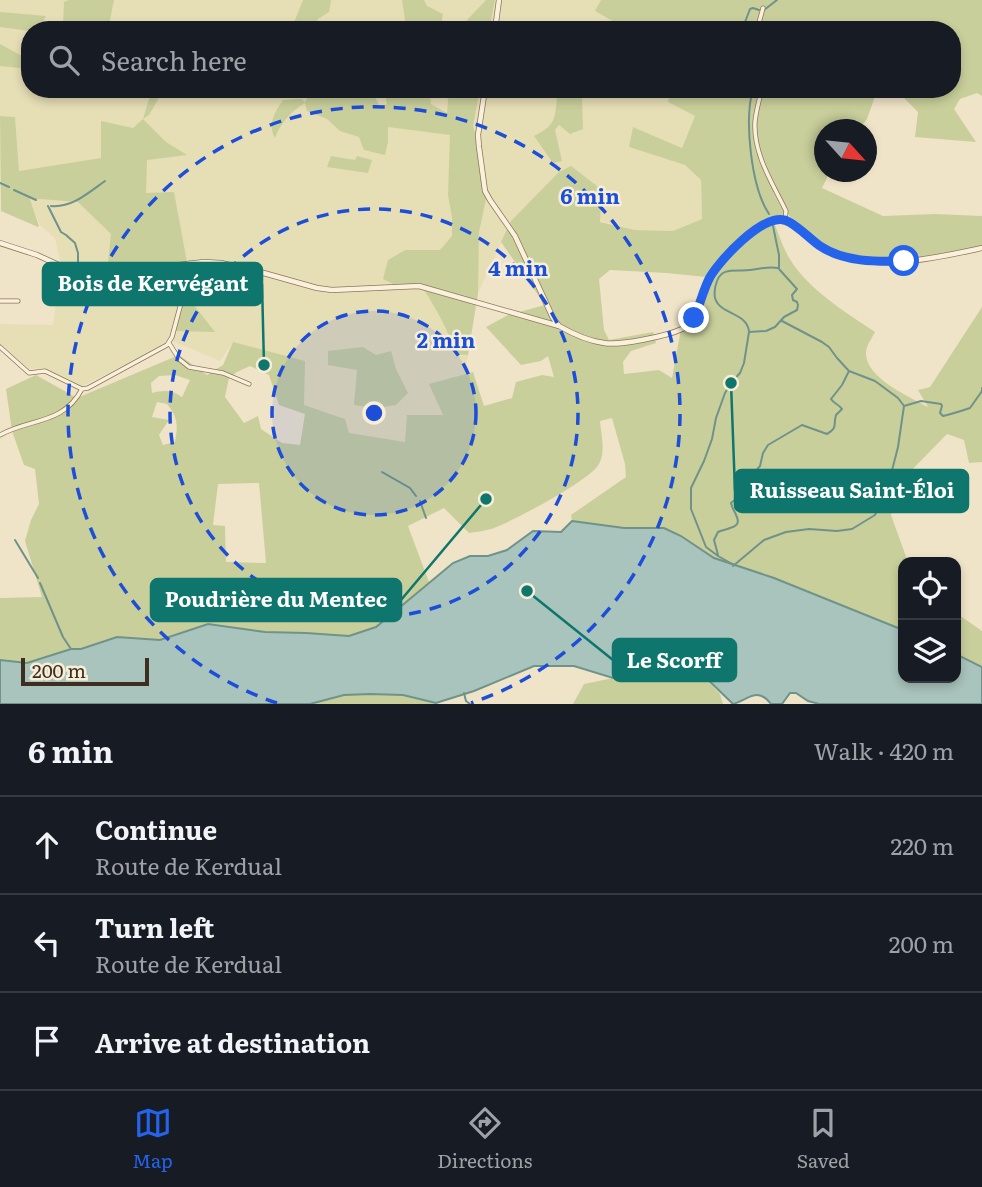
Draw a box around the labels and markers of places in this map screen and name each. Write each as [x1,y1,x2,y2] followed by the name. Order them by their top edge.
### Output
[43,263,262,305] callout: Bois de Kervégant
[362,401,386,425] centre of rings
[735,470,968,512] callout: Ruisseau Saint-Éloi
[151,579,401,621] callout: Poudrière du Mentec
[613,639,736,681] callout: Le Scorff

